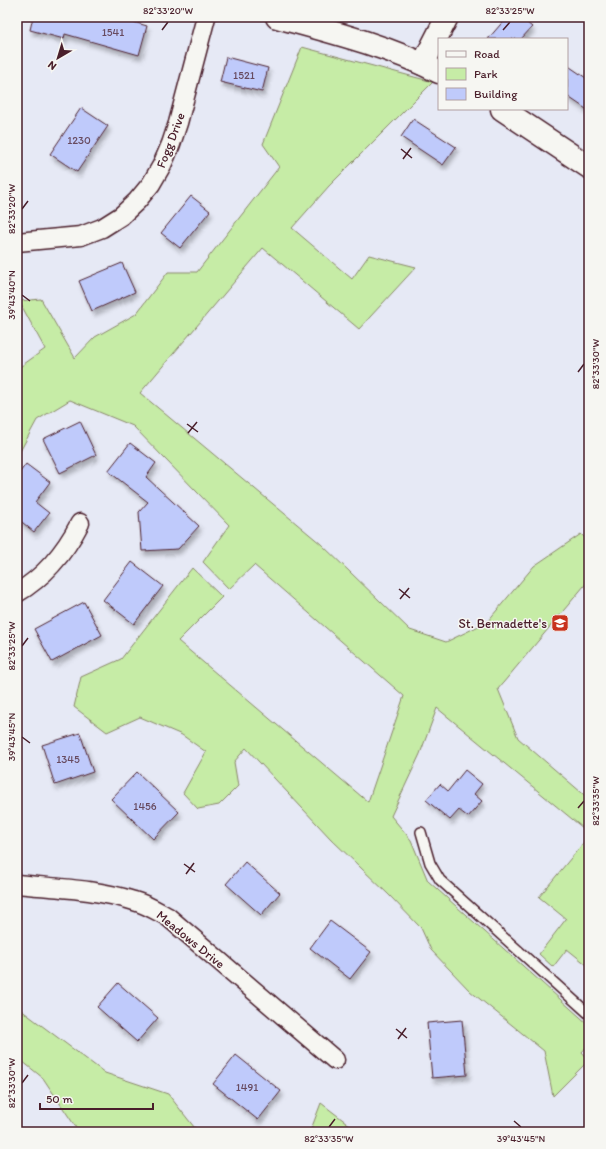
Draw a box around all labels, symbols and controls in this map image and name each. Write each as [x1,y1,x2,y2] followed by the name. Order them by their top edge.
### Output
[143,4,193,17] text: 82°33'20"W
[485,4,535,17] text: 82°33'25"W
[102,26,124,39] house number: 1541
[38,38,78,78] north arrow
[438,38,568,110] legend
[474,47,500,61] text: Road
[45,58,59,73] text: N
[474,67,498,81] text: Park
[233,69,255,82] house number: 1521
[474,87,518,101] text: Building
[153,110,188,170] street label: Fogg Drive
[67,134,91,147] house number: 1230
[5,184,18,234] text: 82°33'20"W
[5,270,18,320] text: 39°43'40"N
[589,338,602,389] text: 82°33'30"W
[550,613,570,633] school or university icon: St. Bernadette's
[458,616,547,631] place label: St. Bernadette's
[5,621,18,671] text: 82°33'25"W
[5,712,18,761] text: 39°43'45"N
[56,753,80,766] house number: 1345
[589,776,602,826] text: 82°33'35"W
[133,800,157,813] house number: 1456
[154,907,228,971] street label: Meadows Drive
[5,1057,18,1108] text: 82°33'30"W
[236,1081,258,1094] house number: 1491
[40,1085,153,1111] scale bar
[46,1092,72,1106] text: 50 m
[304,1132,354,1145] text: 82°33'35"W
[497,1132,546,1145] text: 39°43'45"N

